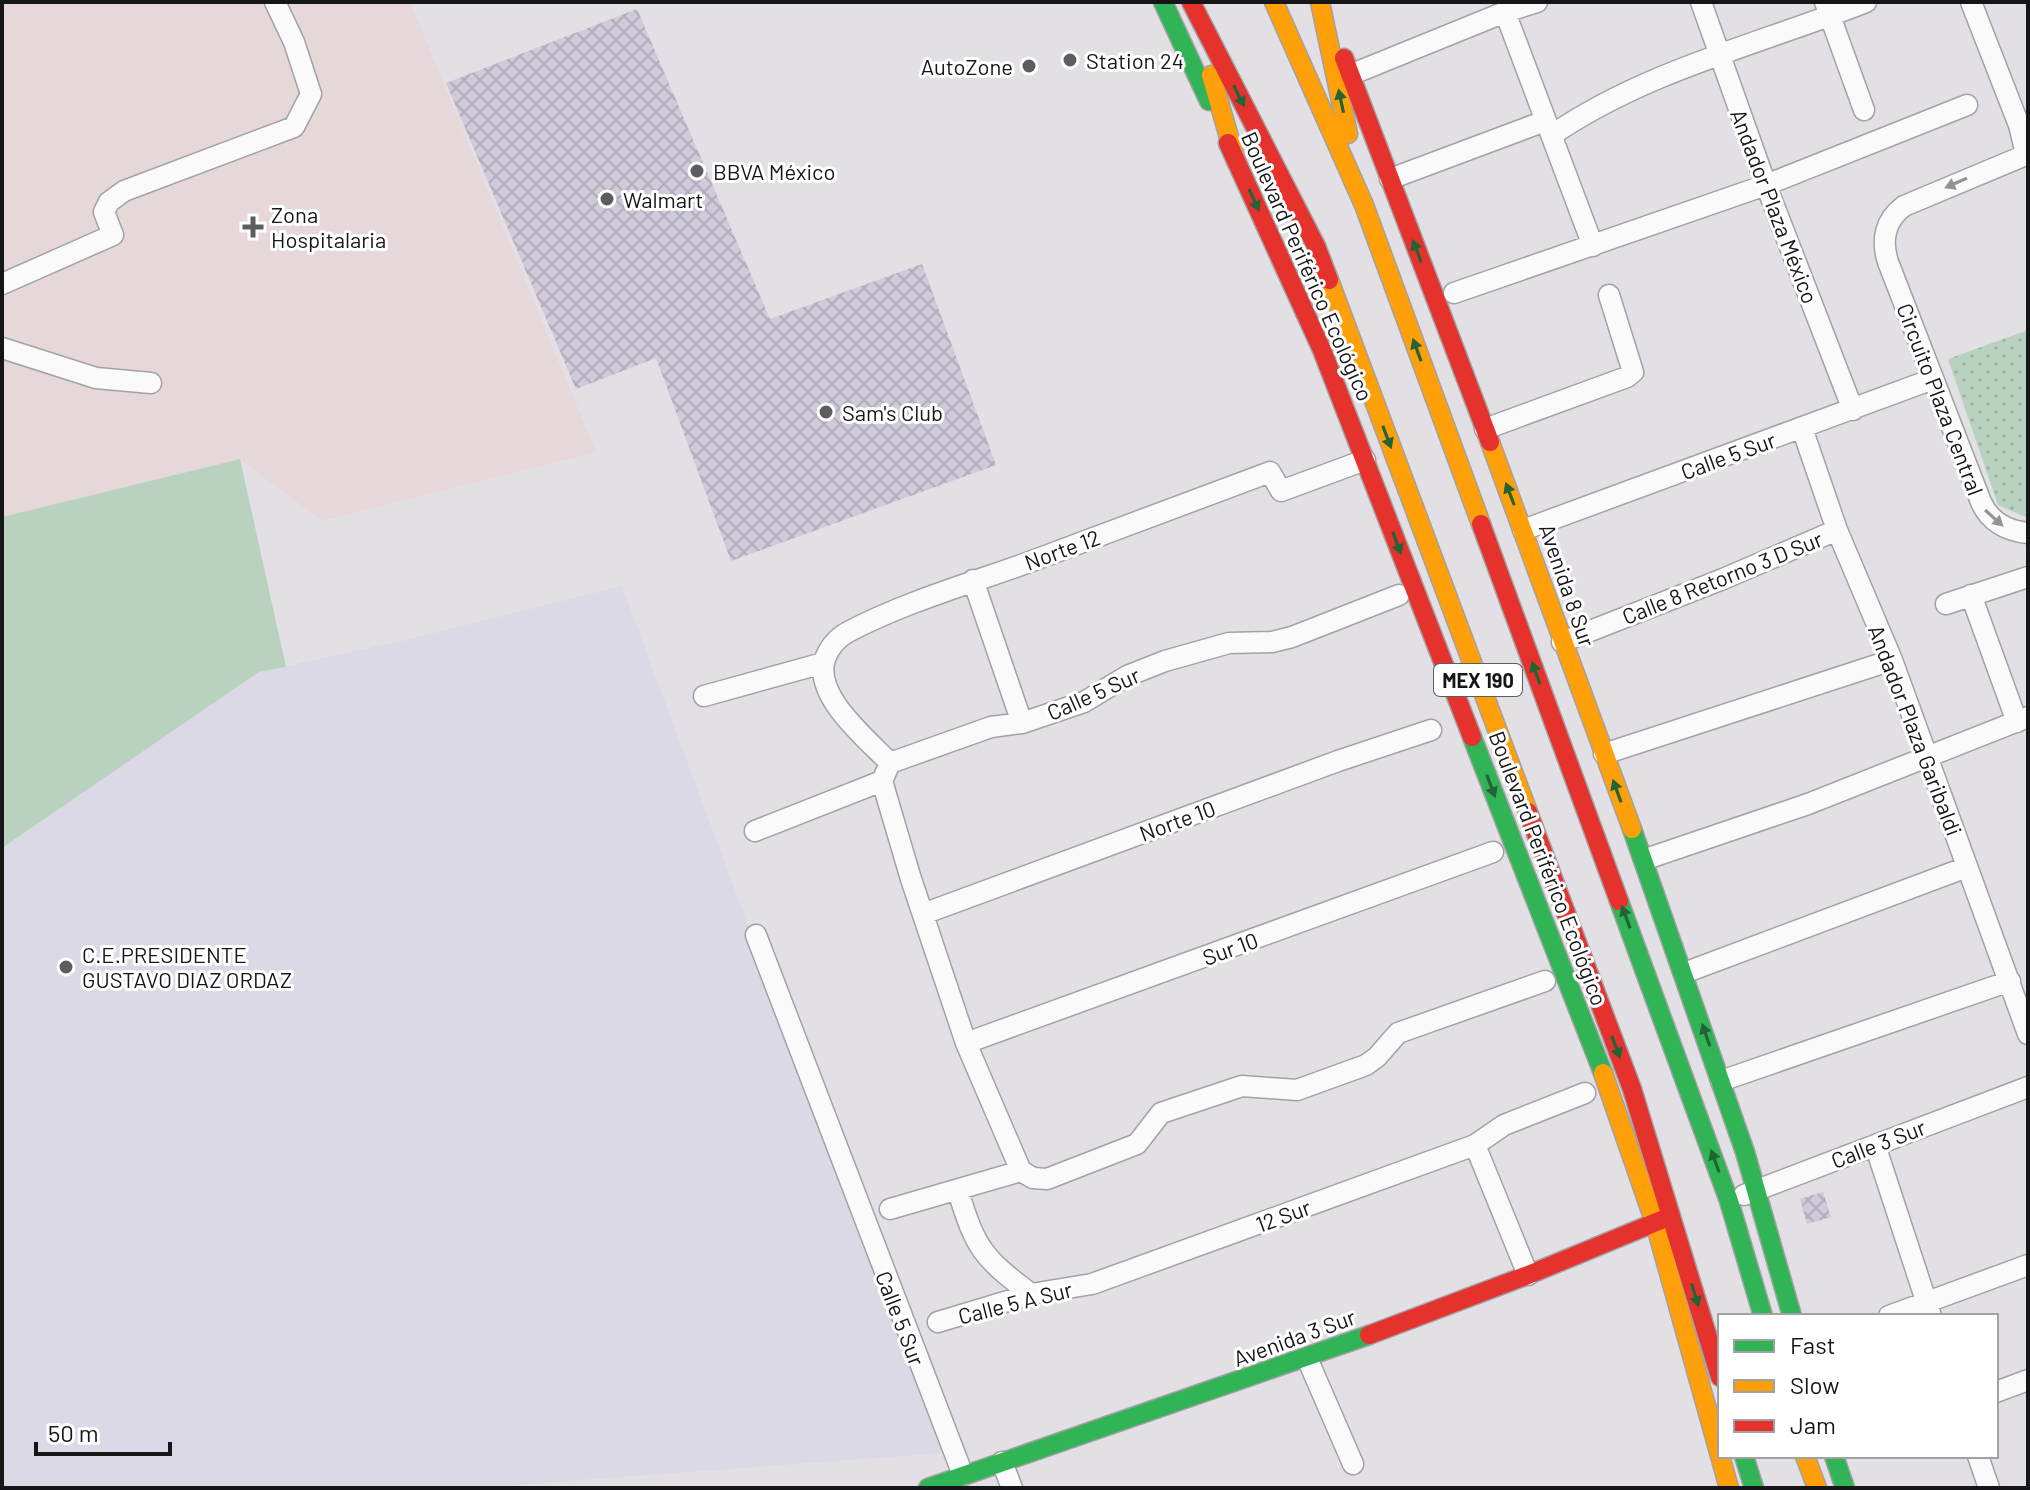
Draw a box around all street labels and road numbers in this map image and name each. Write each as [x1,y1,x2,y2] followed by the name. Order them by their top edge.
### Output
[1726,105,1824,307] street label: Andador Plaza México
[1237,127,1379,405] street label: Boulevard Periférico Ecológico
[1892,299,1990,499] street label: Circuito Plaza Central
[1677,426,1779,484] street label: Calle 5 Sur
[1535,520,1601,650] street label: Avenida 8 Sur
[1021,523,1103,575] street label: Norte 12
[1618,525,1826,629] street label: Calle 8 Retorno 3 D Sur
[1864,621,1968,839] street label: Andador Plaza Garibaldi
[1042,661,1144,725] street label: Calle 5 Sur
[1434,664,1522,696] road number: MEX 190
[1485,727,1613,1009] street label: Boulevard Periférico Ecológico
[1135,794,1219,846] street label: Norte 10
[1199,926,1261,970] street label: Sur 10
[1827,1113,1929,1173] street label: Calle 3 Sur
[1252,1193,1314,1237] street label: 12 Sur
[871,1267,931,1369] street label: Calle 5 Sur
[955,1275,1075,1329] street label: Calle 5 A Sur
[1229,1303,1359,1371] street label: Avenida 3 Sur

